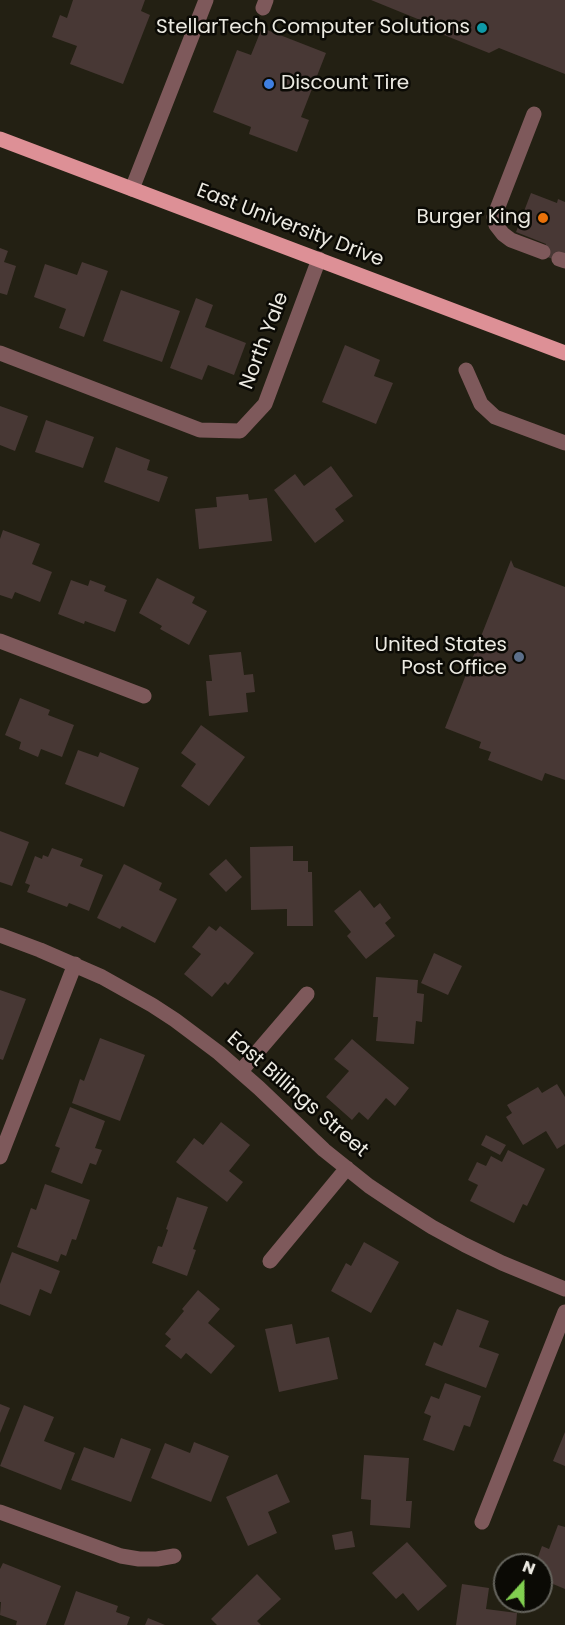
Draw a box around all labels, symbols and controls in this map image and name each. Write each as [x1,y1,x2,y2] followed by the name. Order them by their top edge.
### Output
[156,16,470,40] place label: StellarTech Computer Solutions
[475,21,489,35] marker: StellarTech Computer Solutions
[281,72,409,96] place label: Discount Tire
[262,77,276,91] marker: Discount Tire
[193,179,387,273] street label: East University Drive
[417,206,531,230] place label: Burger King
[536,211,550,225] marker: Burger King
[235,289,295,393] street label: North Yale
[375,634,507,681] place label: United States Post Office
[512,650,526,664] marker: United States Post Office
[221,1027,373,1163] street label: East Billings Street
[493,1553,553,1613] north arrow
[519,1555,539,1580] text: N

